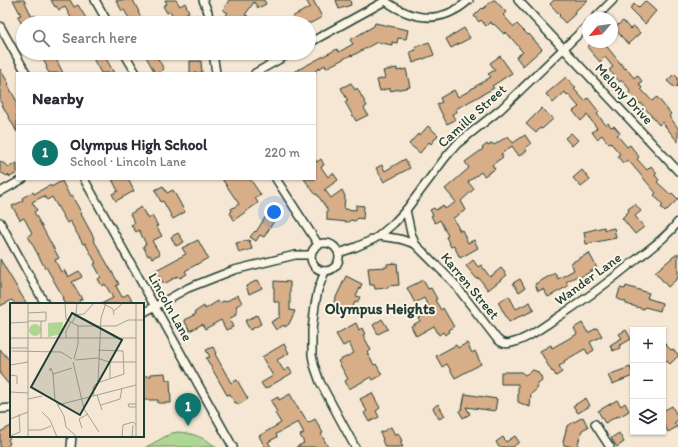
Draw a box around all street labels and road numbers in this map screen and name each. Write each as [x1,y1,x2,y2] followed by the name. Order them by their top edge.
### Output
[591,60,657,128] street label: Melony Drive
[434,81,510,151] street label: Camille Street
[437,249,503,323] street label: Karren Street
[551,249,625,309] street label: Wander Lane
[144,270,196,344] street label: Lincoln Lane

